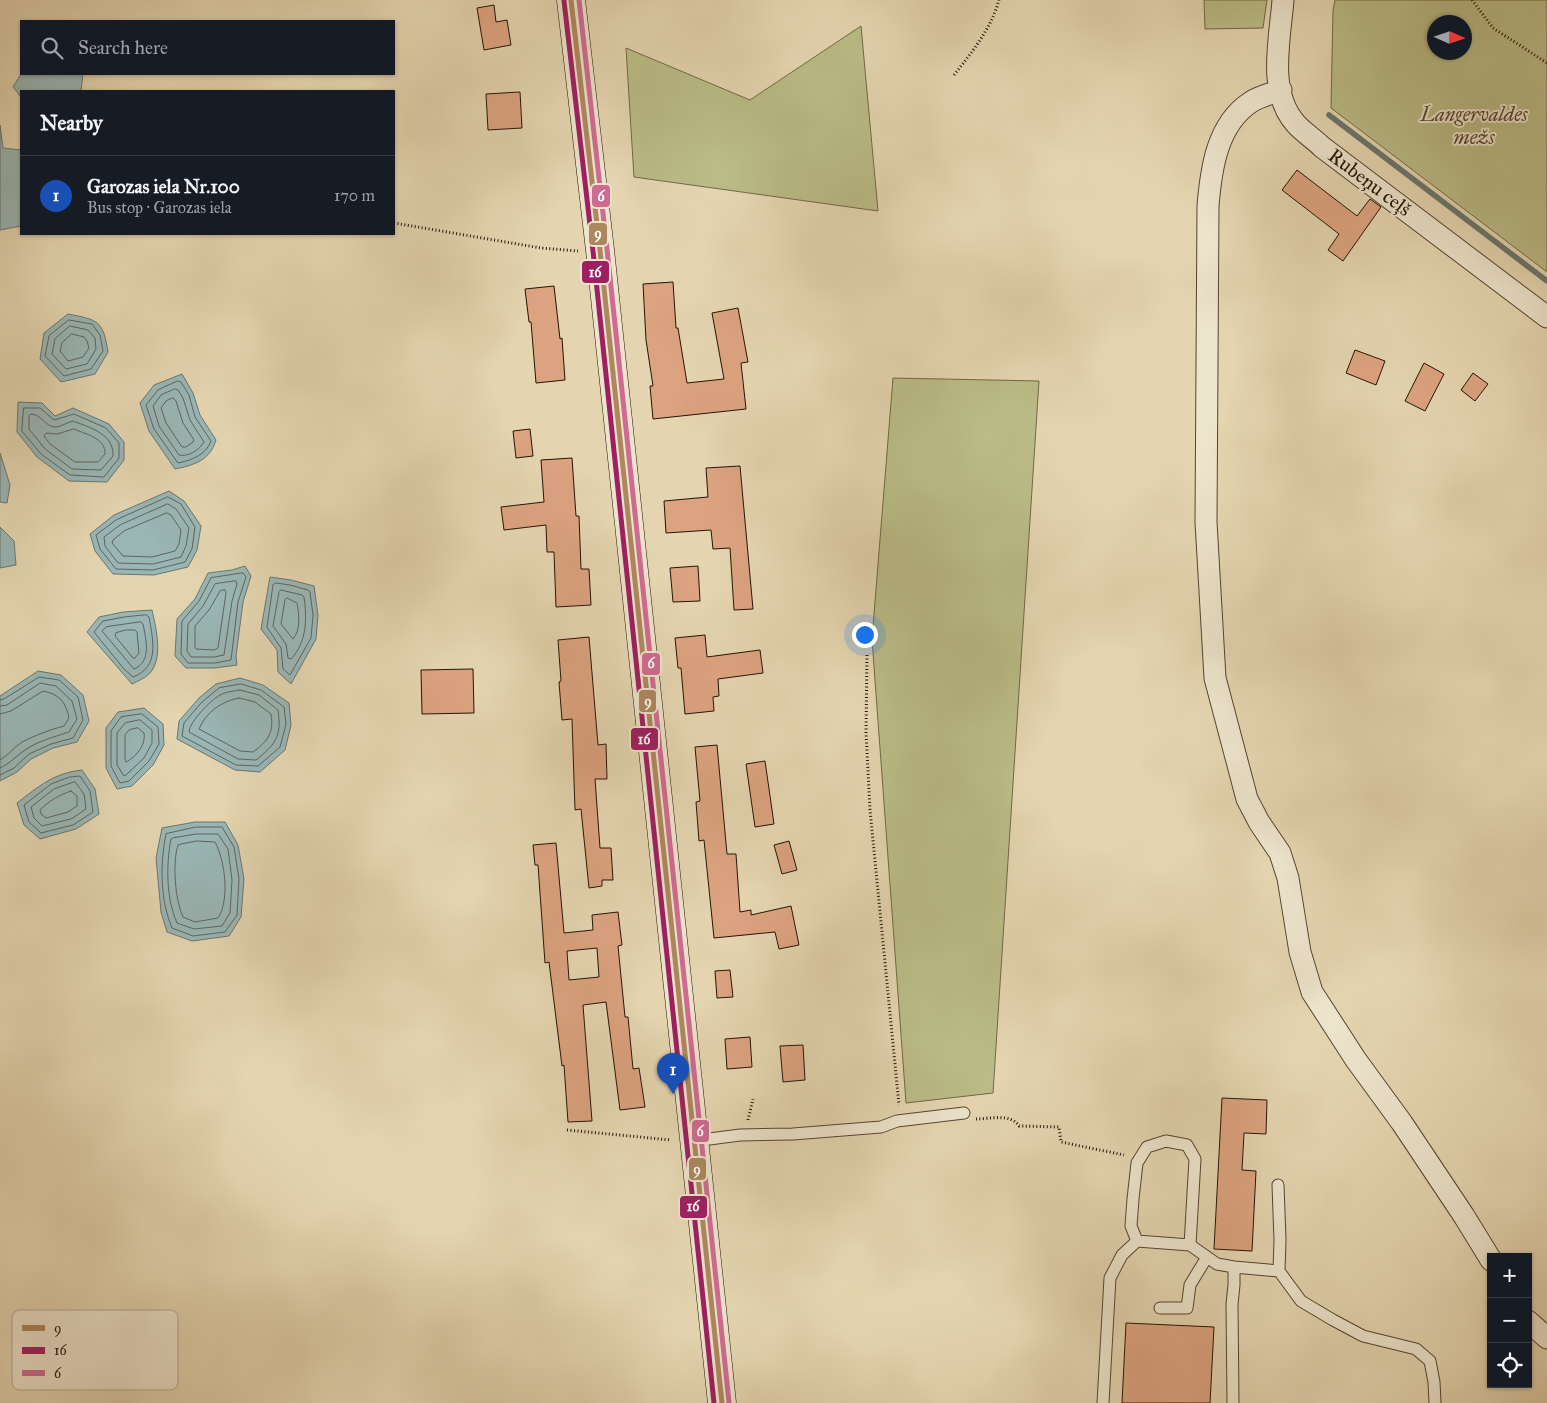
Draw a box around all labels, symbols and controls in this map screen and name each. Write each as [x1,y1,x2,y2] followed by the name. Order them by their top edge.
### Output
[1427,15,1472,60] north arrow
[20,20,395,75] search box
[38,34,66,62] icon: search
[78,36,168,59] text: Search here
[1420,102,1529,149] park label: Langervaldes mežs
[40,110,103,136] text: Nearby
[1324,143,1416,221] street label: Rubeņu ceļš
[87,175,240,198] text: Garozas iela Nr.100
[591,184,611,208] line badge: 6
[53,186,59,205] text: 1
[334,186,375,205] text: 170 m
[597,188,605,205] text: 6
[87,198,232,217] text: Bus stop · Garozas iela
[588,222,608,246] line badge: 9
[594,225,602,243] text: 9
[581,260,610,284] line badge: 16
[589,264,602,281] text: 16
[852,622,878,648] your location
[641,652,661,676] line badge: 6
[647,655,655,672] text: 6
[638,689,657,713] line badge: 9
[644,693,652,711] text: 9
[630,727,659,751] line badge: 16
[638,731,651,748] text: 16
[657,1053,689,1094] pin: 1
[691,1119,710,1143] line badge: 6
[696,1123,704,1140] text: 6
[688,1157,707,1181] line badge: 9
[693,1161,701,1179] text: 9
[679,1195,708,1219] line badge: 16
[687,1198,700,1215] text: 16
[1487,1253,1532,1388] map controls
[1487,1253,1532,1298] button: +
[1487,1298,1532,1343] button: −
[12,1310,178,1390] legend
[54,1320,62,1337] text: 9
[54,1342,67,1359] text: 16
[1487,1343,1532,1388] button: locate
[54,1365,62,1382] text: 6

